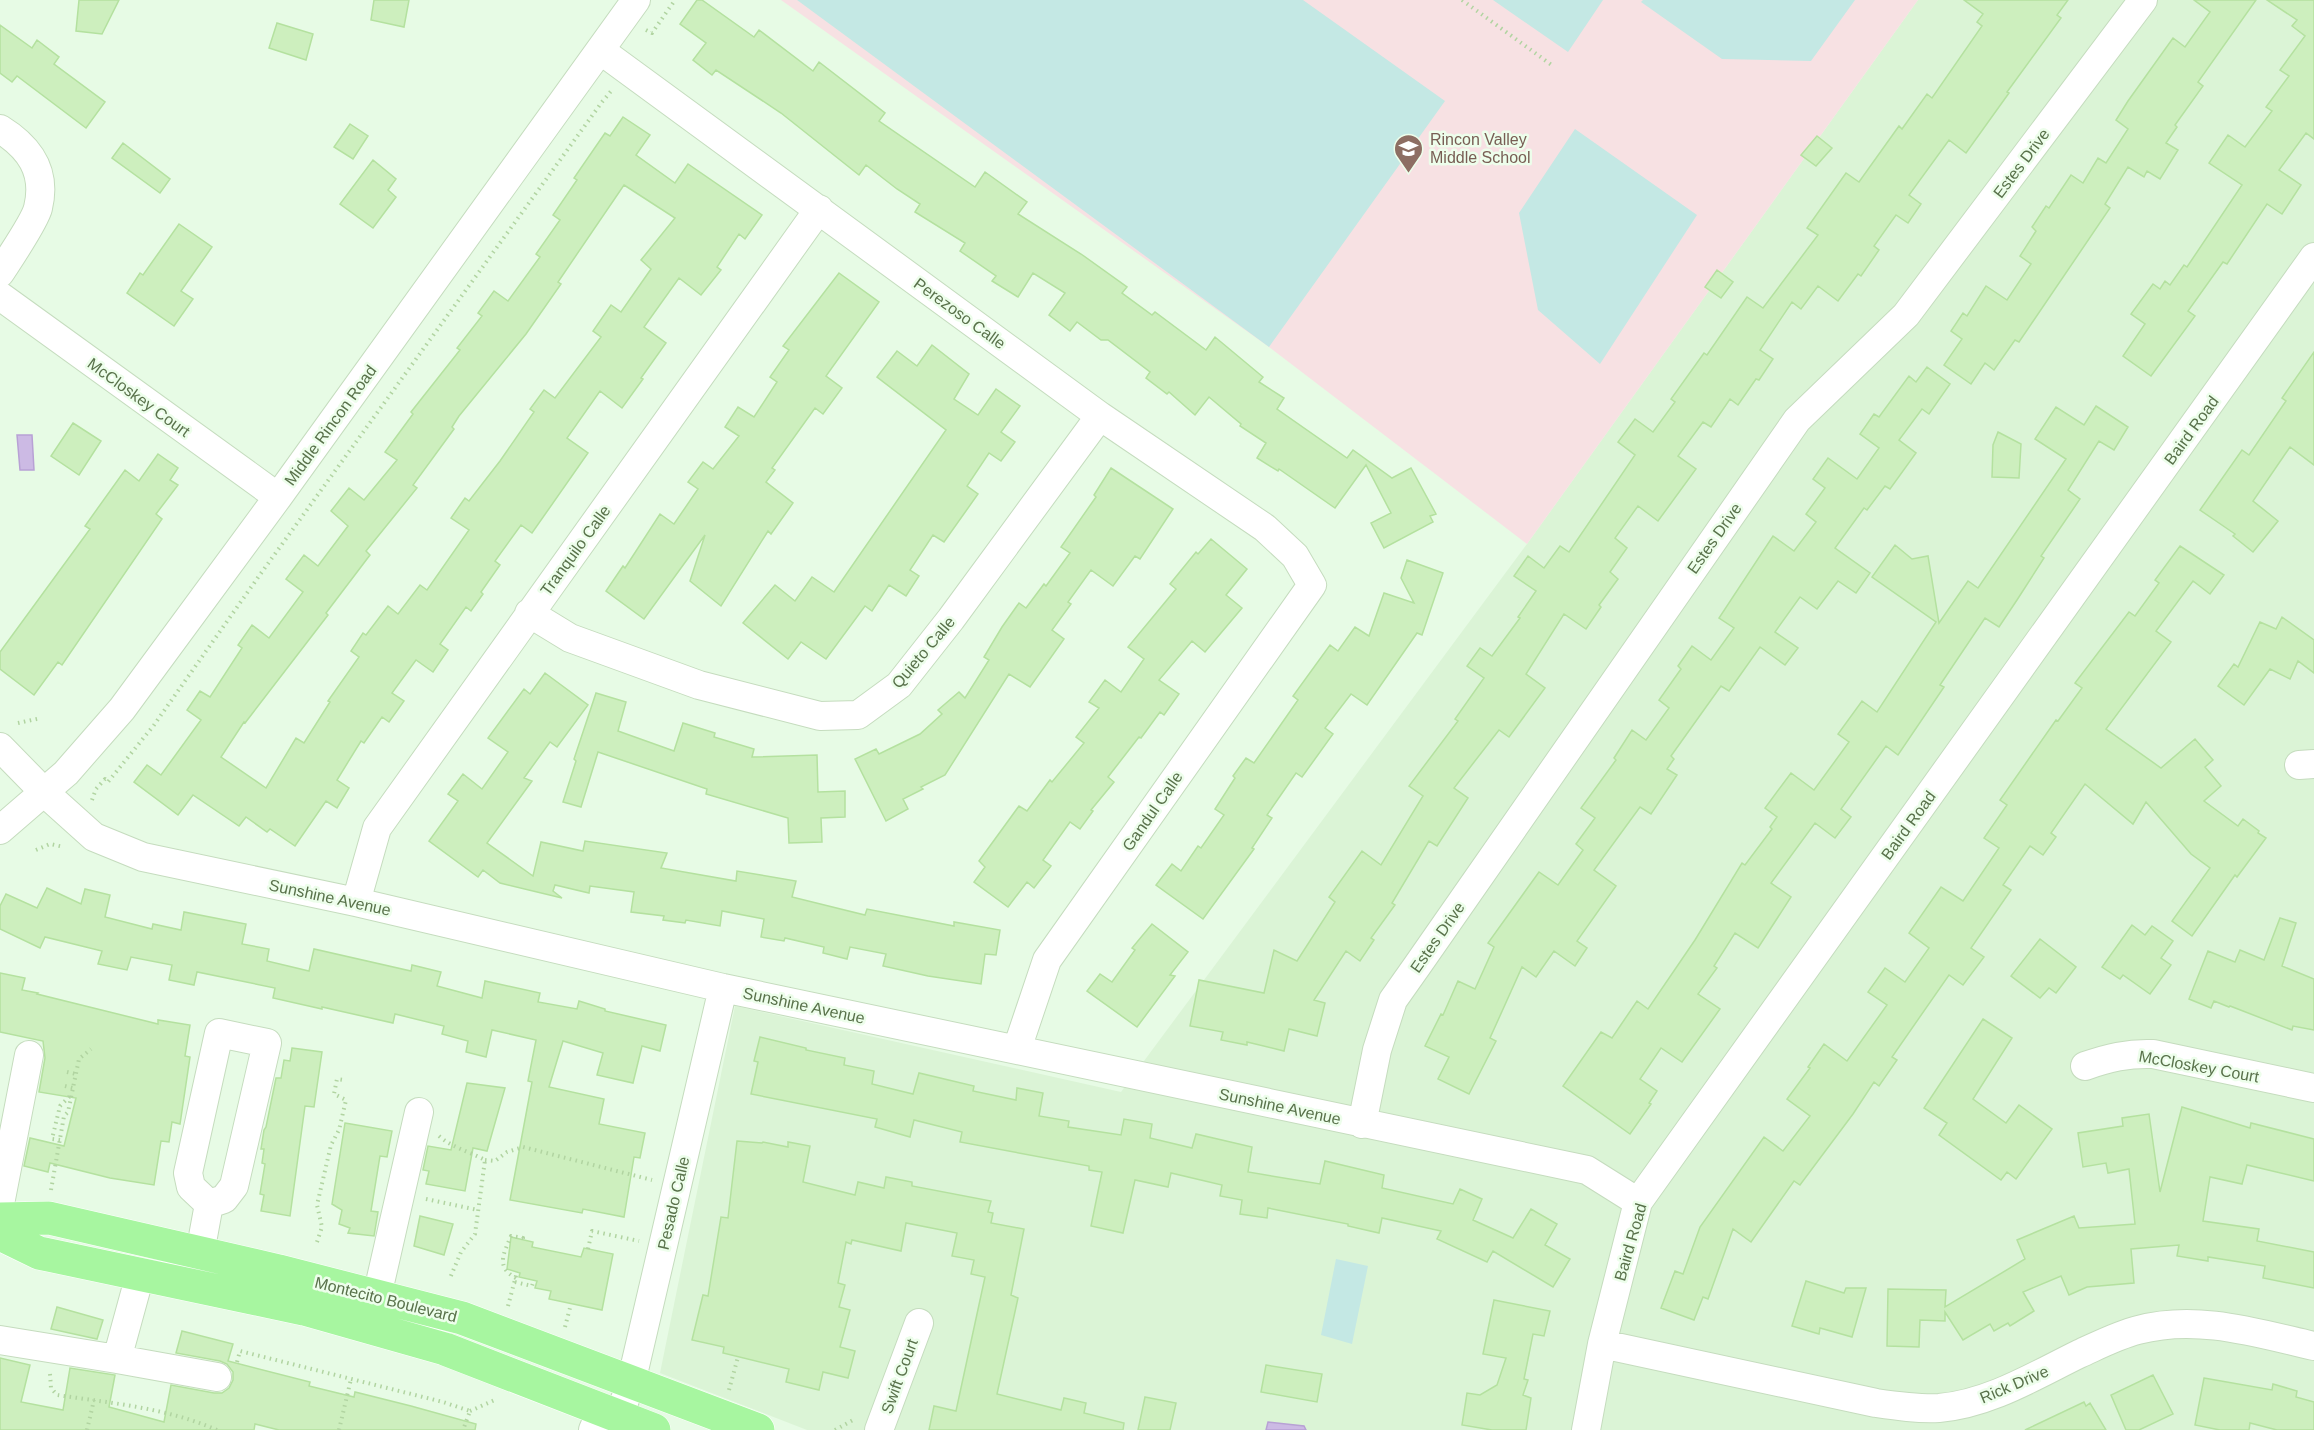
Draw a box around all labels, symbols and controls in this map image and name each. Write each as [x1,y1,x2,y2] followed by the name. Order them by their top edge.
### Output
[1990,125,2053,201] street label: Estes Drive
[1430,131,1531,166] place label: Rincon Valley Middle School
[1393,132,1425,174] school or university icon: Rincon Valley Middle School
[911,275,1009,352] street label: Perezoso Calle
[84,355,193,440] street label: McCloskey Court
[281,362,380,489] street label: Middle Rincon Road
[2161,393,2222,468] street label: Baird Road
[1684,500,1745,577] street label: Estes Drive
[537,502,614,599] street label: Tranquilo Calle
[889,613,958,692] street label: Quieto Calle
[1119,768,1186,854] street label: Gandul Calle
[1878,788,1939,863] street label: Baird Road
[267,876,393,919] street label: Sunshine Avenue
[1407,899,1468,976] street label: Estes Drive
[741,984,867,1027] street label: Sunshine Avenue
[2137,1048,2261,1086] street label: McCloskey Court
[1217,1085,1343,1128] street label: Sunshine Avenue
[655,1155,692,1251] street label: Pesado Calle
[1611,1201,1650,1283] street label: Baird Road
[313,1274,459,1325] street label: Montecito Boulevard
[878,1336,921,1416] street label: Swift Court
[1977,1362,2051,1407] street label: Rick Drive

